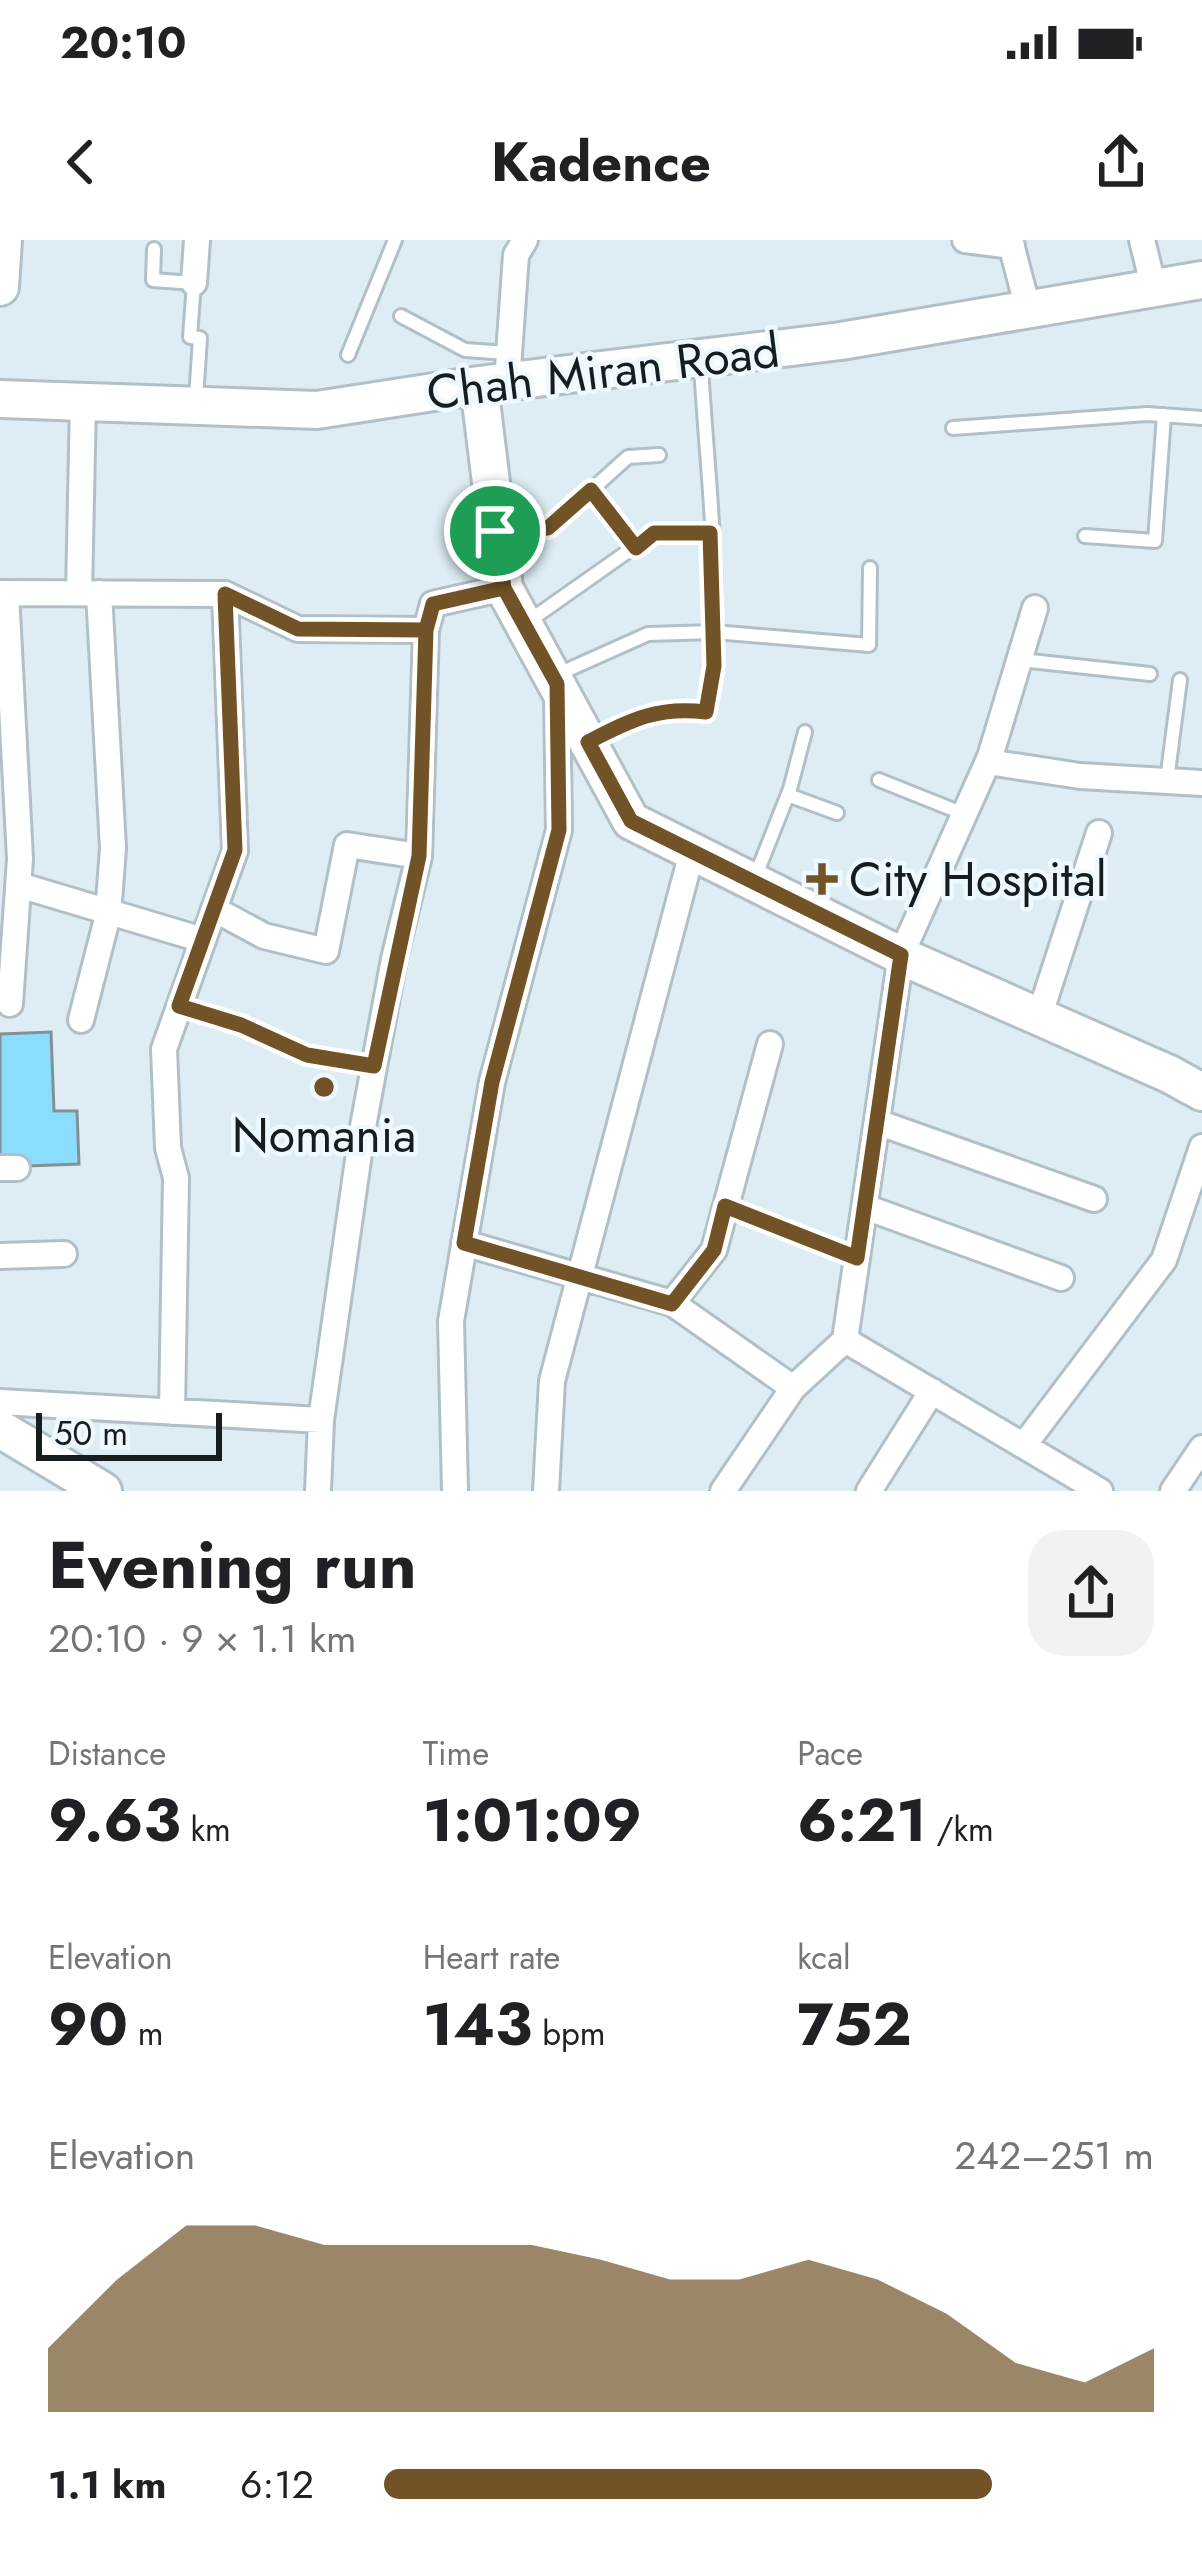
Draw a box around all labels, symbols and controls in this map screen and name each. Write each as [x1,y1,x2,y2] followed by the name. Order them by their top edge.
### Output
[60,10,187,75] text: 20:10
[491,123,711,201] text: Kadence
[48,129,114,195] icon: back
[1088,129,1154,195] icon: share
[423,316,783,427] street label: Chah Miran Road
[444,480,546,582] pin
[462,498,528,564] icon: arrive
[849,845,1107,914] place label: City Hospital
[806,863,838,895] marker: City Hospital
[311,1074,337,1100] marker: Nomania
[232,1101,416,1170] place label: Nomania
[36,1407,222,1460] scale bar
[54,1410,128,1457] text: 50 m
[48,1517,417,1613] text: Evening run
[1028,1530,1154,1656] button: share
[48,1610,357,1667] text: 20:10 · 9 × 1.1 km
[48,1730,166,1777] text: Distance
[423,1730,489,1777] text: Time
[797,1730,863,1777] text: Pace
[48,1777,181,1864] text: 9.63
[423,1777,642,1864] text: 1:01:09
[797,1777,927,1864] text: 6:21
[181,1806,231,1853] text: km
[927,1806,994,1853] text: /km
[48,1934,172,1981] text: Elevation
[423,1934,560,1981] text: Heart rate
[797,1934,851,1981] text: kcal
[48,1981,128,2068] text: 90
[423,1981,532,2068] text: 143
[797,1981,912,2068] text: 752
[128,2010,164,2057] text: m
[532,2010,606,2057] text: bpm
[48,2127,195,2184] text: Elevation
[954,2127,1154,2184] text: 242–251 m
[48,2456,166,2513] text: 1.1 km
[240,2456,314,2513] text: 6:12

